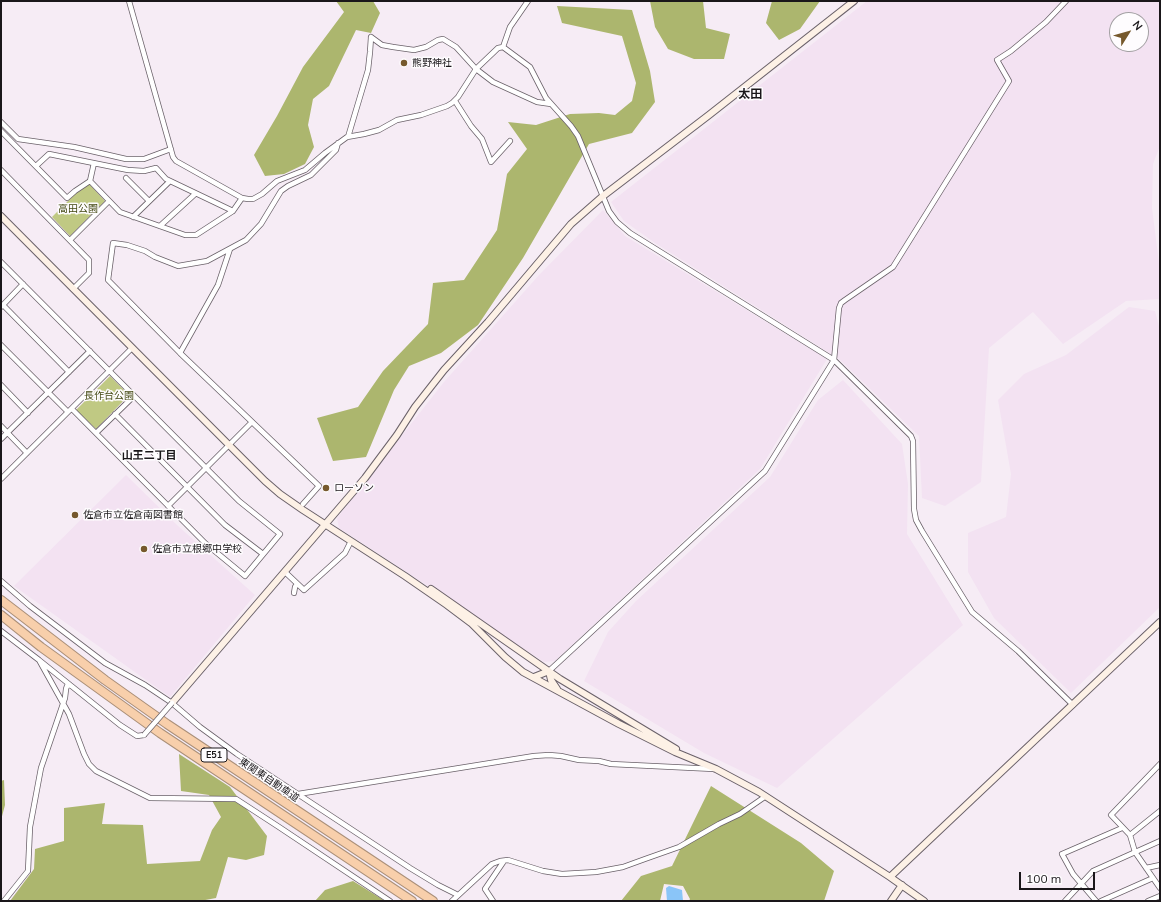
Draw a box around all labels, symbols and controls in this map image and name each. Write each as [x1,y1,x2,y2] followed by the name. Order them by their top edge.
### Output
[1109,12,1149,52] north arrow
[1130,18,1146,33] text: N
[412,57,452,69] place label: 熊野神社
[399,58,409,68] marker: 熊野神社
[738,87,762,101] district label: 太田
[58,203,98,215] park label: 高田公園
[84,390,134,402] park label: 長作台公園
[122,449,176,463] district label: 山王二丁目
[334,482,374,494] place label: ローソン
[321,483,331,493] marker: ローソン
[83,509,183,521] place label: 佐倉市立佐倉南図書館
[70,510,80,520] marker: 佐倉市立佐倉南図書館
[152,543,242,555] place label: 佐倉市立根郷中学校
[139,544,149,554] marker: 佐倉市立根郷中学校
[201,748,227,762] road number: E51
[237,755,301,805] street label: 東関東自動車道
[1021,864,1097,890] scale bar
[1026,871,1061,886] text: 100 m

